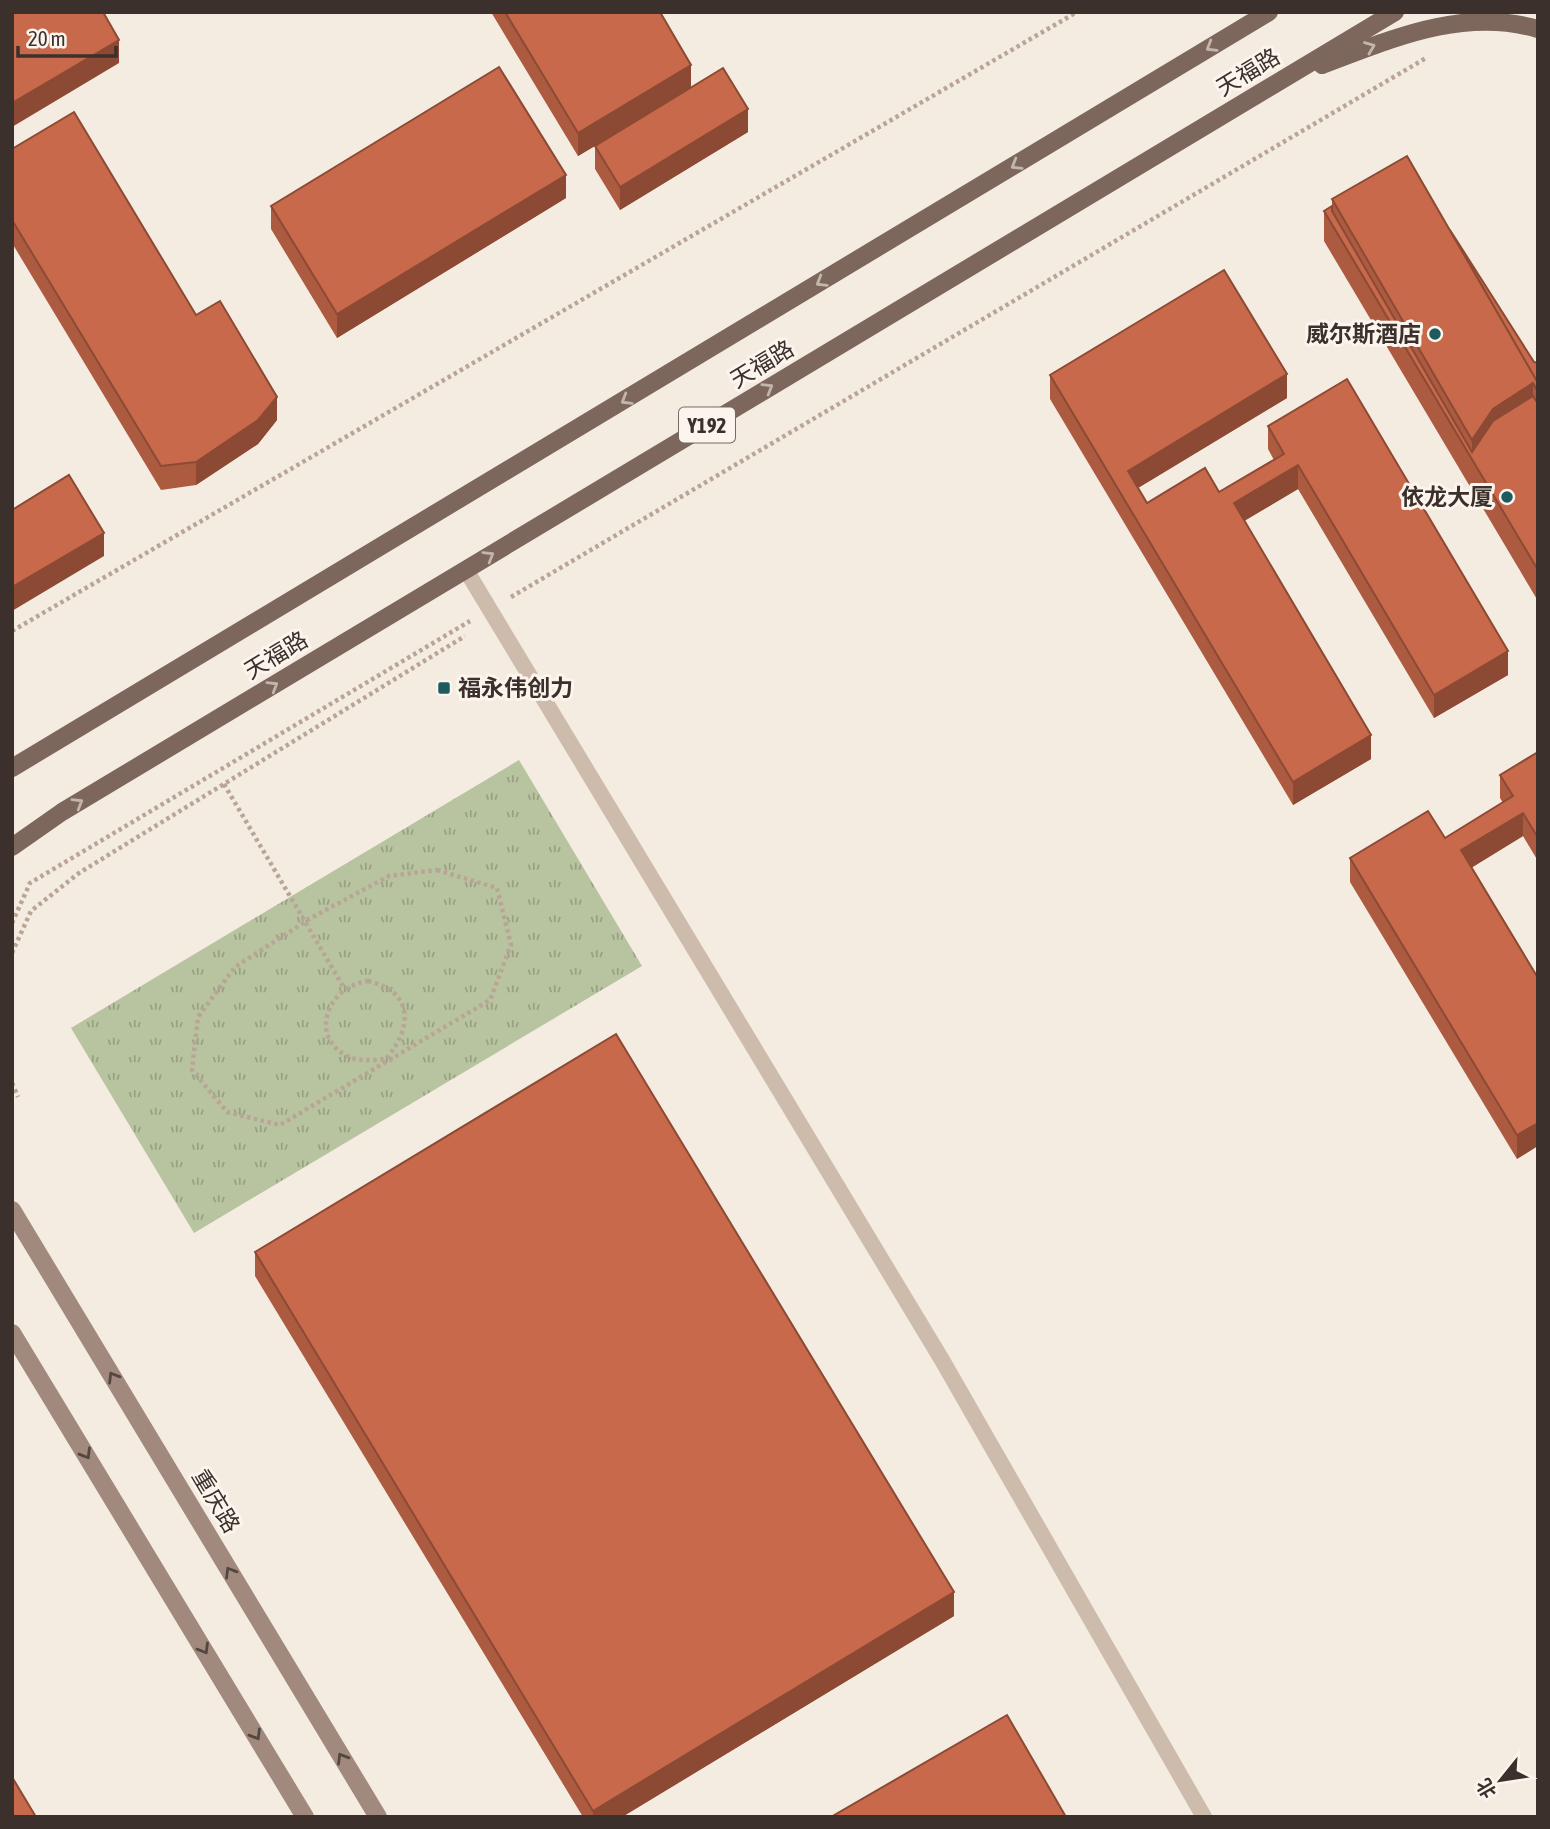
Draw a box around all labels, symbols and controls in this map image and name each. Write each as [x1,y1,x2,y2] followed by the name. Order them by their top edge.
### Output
[18,14,116,58] scale bar
[28,26,66,50] text: 20 m
[1205,39,1218,52] one-way arrow
[1363,42,1375,56] one-way arrow
[1212,43,1284,101] street label: 天福路
[1010,157,1023,170] one-way arrow
[815,274,828,287] one-way arrow
[1306,321,1421,347] place label: 威尔斯酒店
[1427,326,1443,342] marker: 威尔斯酒店
[726,335,798,393] street label: 天福路
[761,384,774,397] one-way arrow
[620,391,633,404] one-way arrow
[679,408,735,442] road number: Y192
[1401,484,1493,510] place label: 依龙大厦
[1499,489,1515,505] marker: 依龙大厦
[482,551,495,564] one-way arrow
[240,626,312,684] street label: 天福路
[458,675,573,701] place label: 福永伟创力
[436,680,452,696] marker: 福永伟创力
[266,681,279,694] one-way arrow
[71,798,84,811] one-way arrow
[108,1372,121,1385] one-way arrow
[77,1447,90,1460] one-way arrow
[187,1465,245,1537] street label: 重庆路
[226,1566,239,1579] one-way arrow
[195,1642,208,1655] one-way arrow
[247,1727,260,1740] one-way arrow
[1466,1745,1536,1815] north arrow
[338,1753,351,1766] one-way arrow
[1472,1775,1501,1802] text: 北

